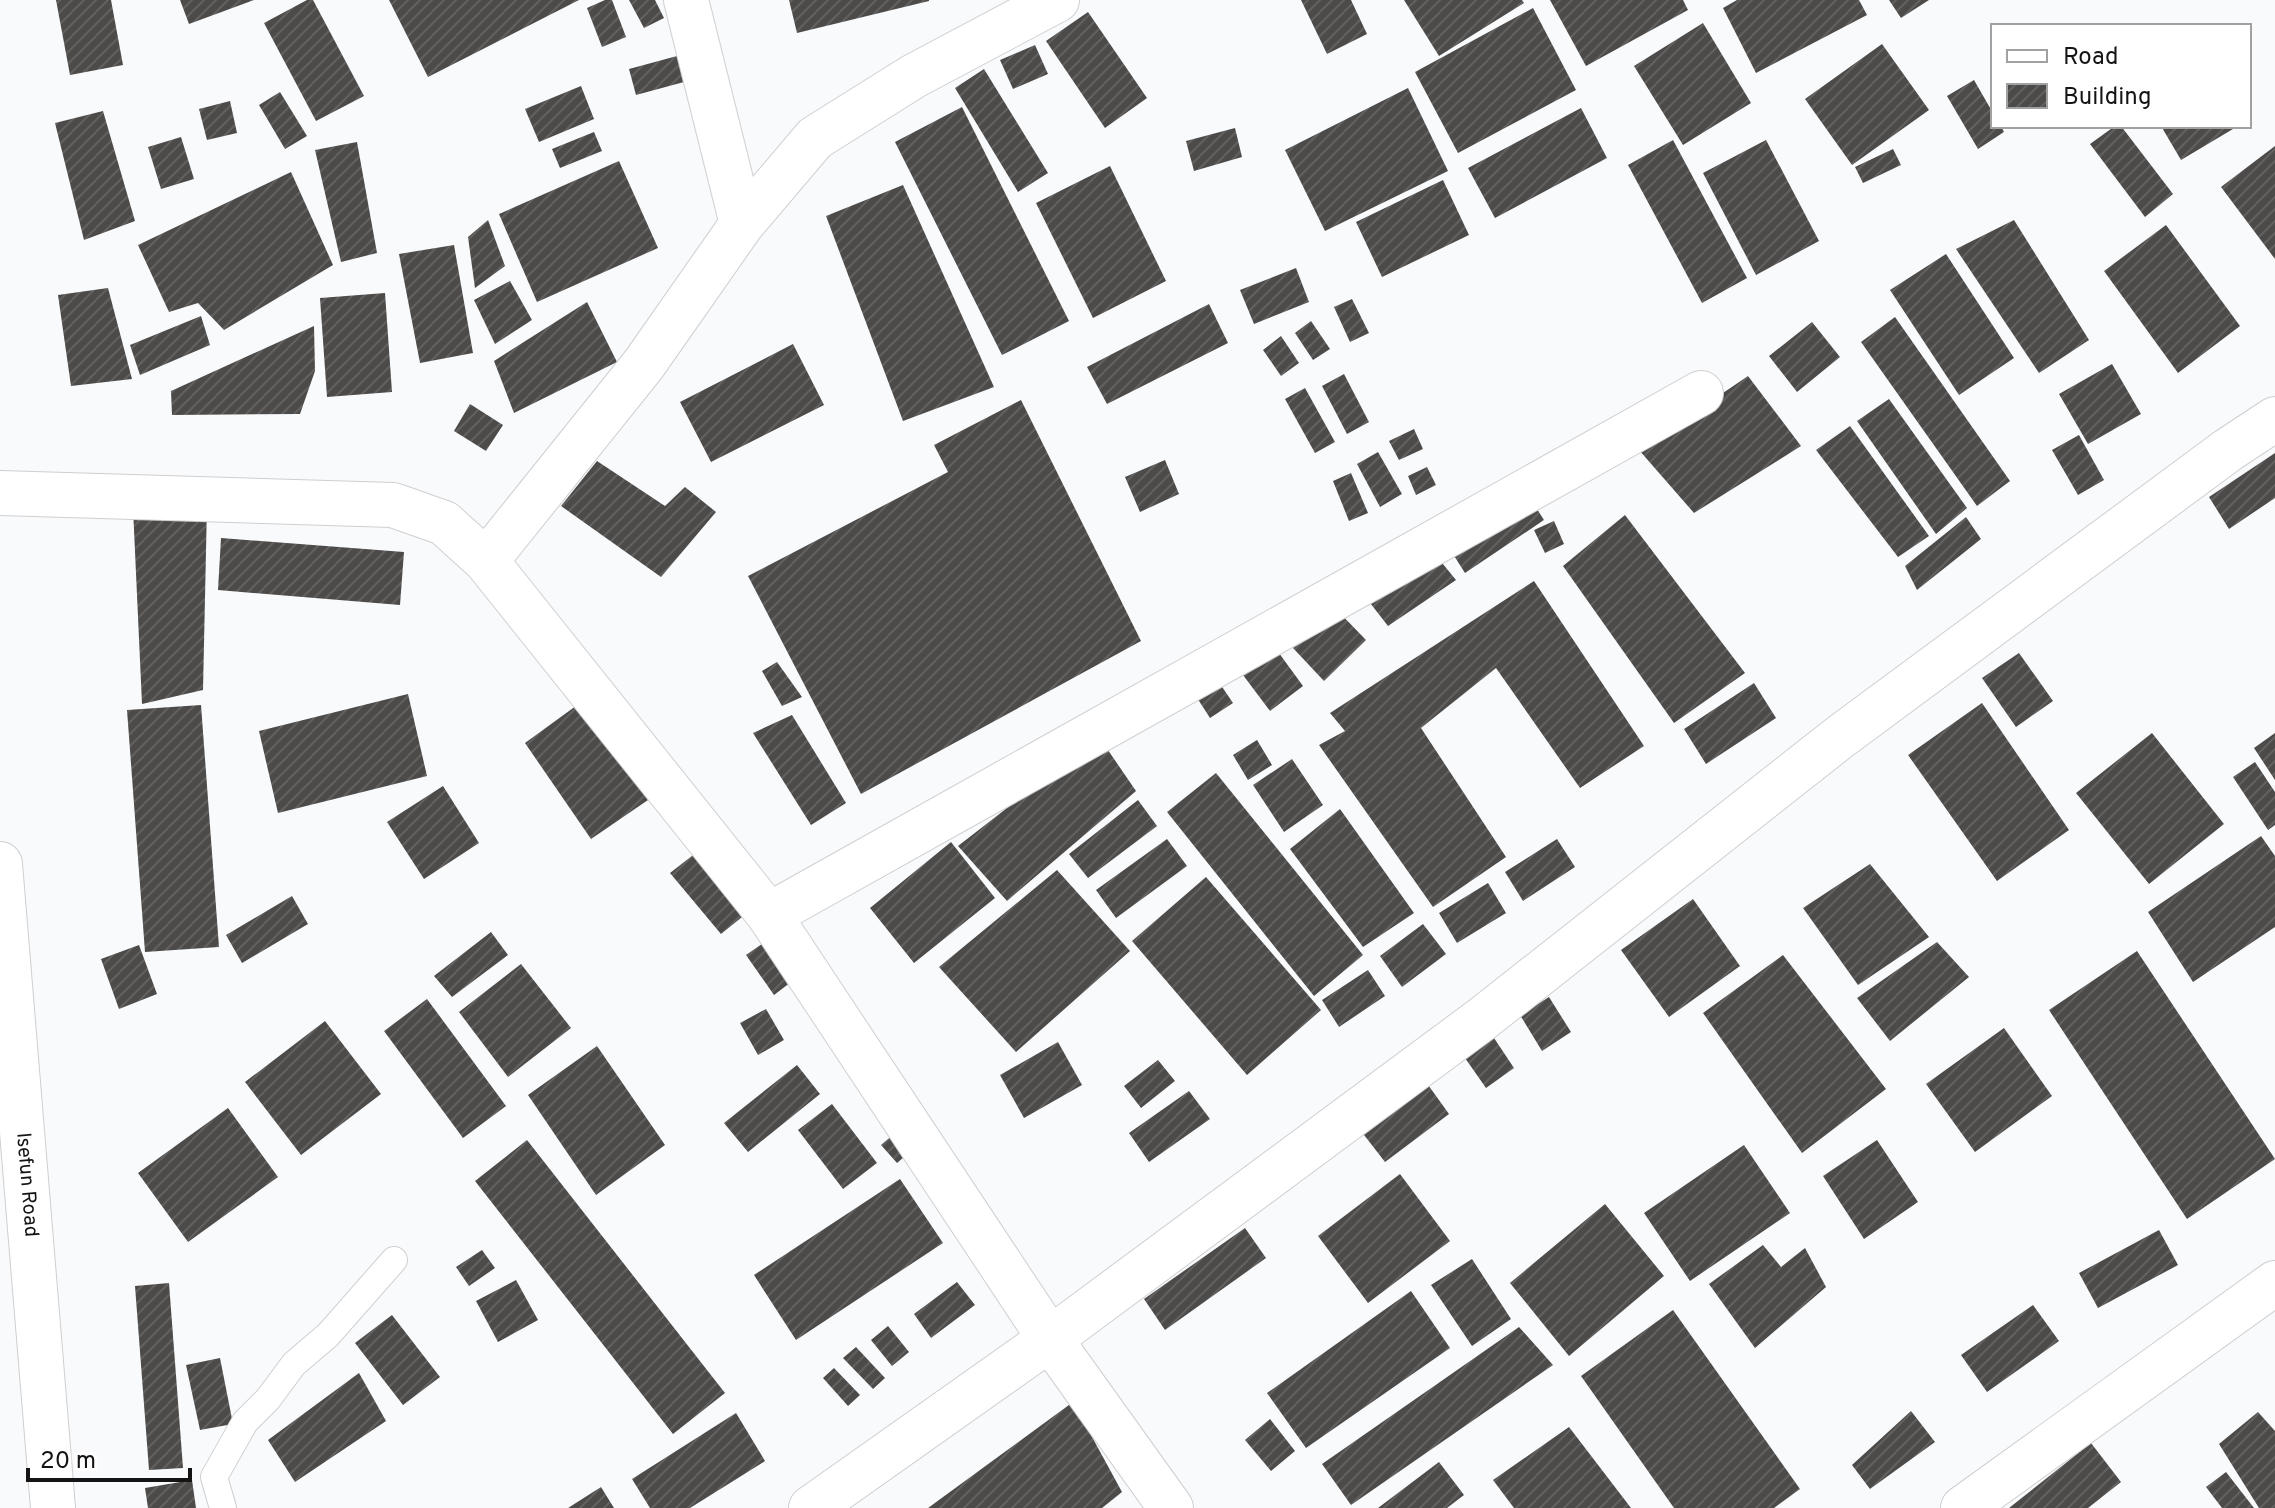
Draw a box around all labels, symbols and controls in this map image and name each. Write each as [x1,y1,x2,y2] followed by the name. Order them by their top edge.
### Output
[1991,24,2251,128] legend
[2063,43,2119,73] text: Road
[2063,83,2152,113] text: Building
[9,1132,44,1238] street label: Isefun Road
[28,1432,190,1482] scale bar
[40,1447,96,1477] text: 20 m

